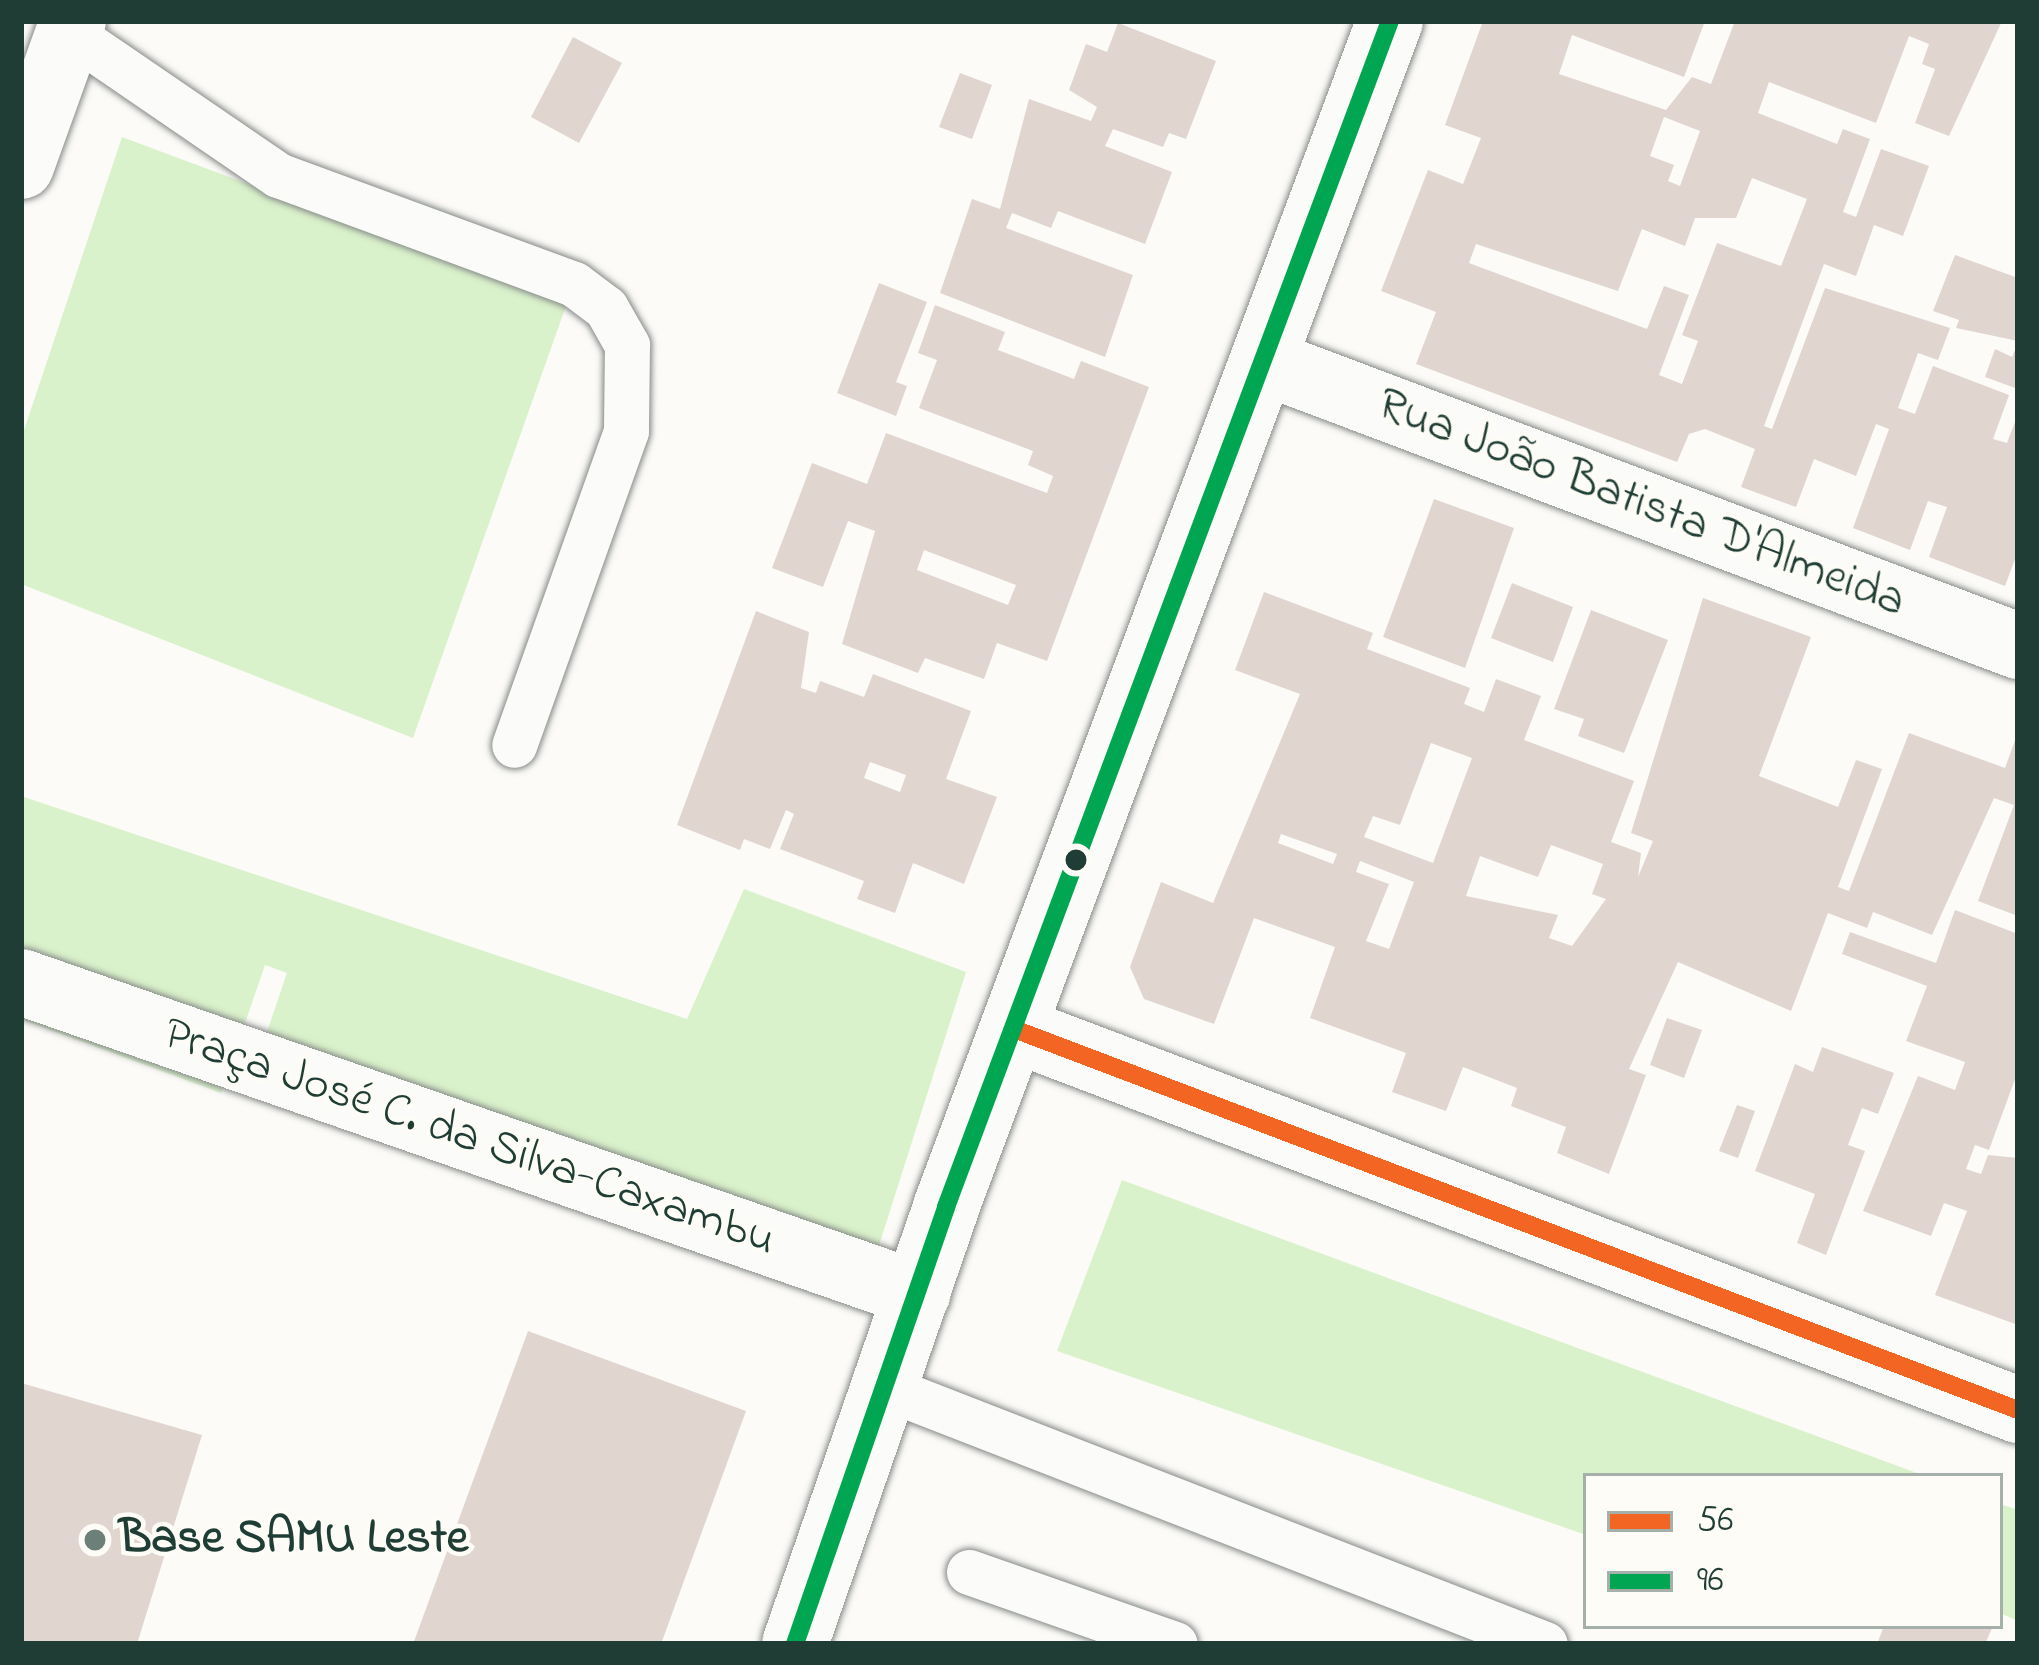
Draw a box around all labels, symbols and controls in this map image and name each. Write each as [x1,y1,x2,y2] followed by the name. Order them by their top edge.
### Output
[1369,377,1913,631] street label: Rua João Batista D'Almeida
[1065,849,1087,871] unlabelled marker
[155,1006,783,1270] street label: Praça José C. da Silva-Caxambu
[1583,1473,2003,1629] legend
[1697,1495,1733,1548] text: 56
[119,1511,468,1569] place label: Base SAMU Leste
[82,1527,108,1553] marker: Base SAMU Leste
[1697,1555,1724,1608] text: 96

